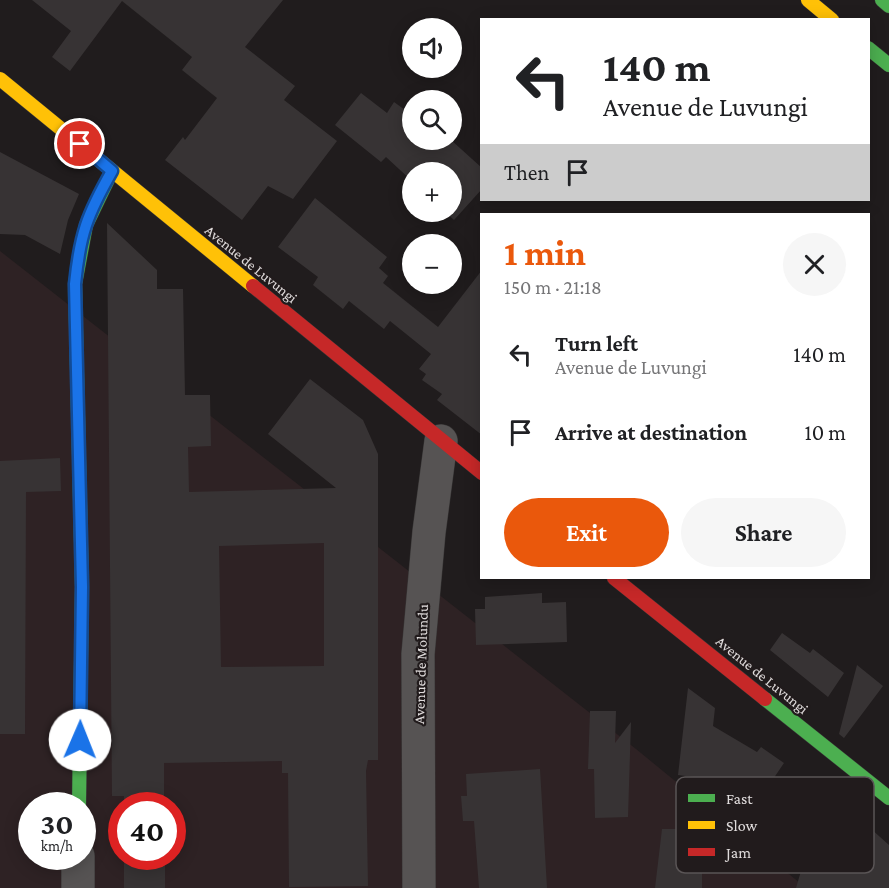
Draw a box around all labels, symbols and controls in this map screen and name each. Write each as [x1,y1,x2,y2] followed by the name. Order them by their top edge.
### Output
[402,18,462,294] map controls
[402,18,462,78] button: sound
[504,42,582,120] icon: left
[603,43,711,90] text: 140 m
[402,90,462,150] button: search
[603,92,808,122] text: Avenue de Luvungi
[54,118,105,169] pin
[63,127,96,160] icon: arrive
[561,156,594,189] icon: arrive
[504,160,549,185] text: Then
[402,162,462,222] button: +
[201,222,300,307] street label: Avenue de Luvungi
[504,233,586,273] text: 1 min
[783,233,846,296] button: close
[402,234,462,294] button: −
[504,276,602,298] text: 150 m · 21:18
[555,331,638,356] text: Turn left
[504,338,537,371] icon: left
[793,342,846,367] text: 140 m
[555,356,707,378] text: Avenue de Luvungi
[504,416,537,449] icon: arrive
[555,420,747,445] text: Arrive at destination
[804,420,846,445] text: 10 m
[504,498,669,567] button: Exit
[681,498,846,567] button: Share
[411,604,431,724] street label: Avenue de Molundu
[712,633,811,718] street label: Avenue de Luvungi
[48,708,112,772] position arrow
[676,777,874,873] legend
[726,790,753,807] text: Fast
[108,792,186,870] speed limit sign: 40
[41,807,73,840] text: 30
[726,817,758,834] text: Slow
[41,838,73,854] text: km/h
[724,844,751,862] text: Jam

